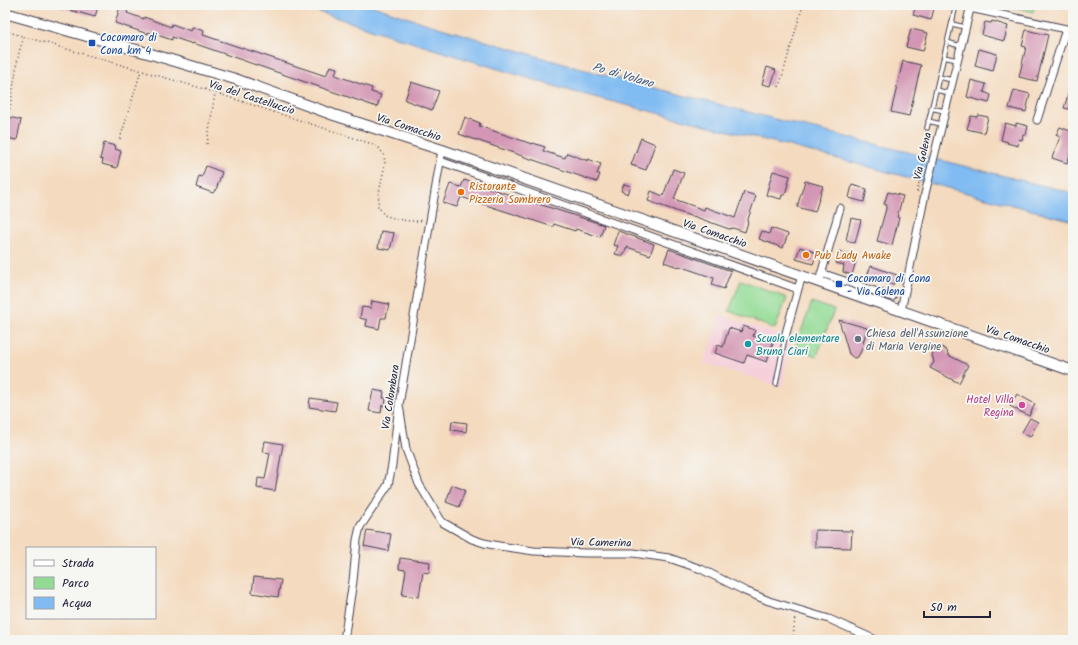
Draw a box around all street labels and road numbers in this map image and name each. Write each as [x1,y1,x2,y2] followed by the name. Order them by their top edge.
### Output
[206,76,297,120] street label: Via del Castelluccio
[374,109,443,147] street label: Via Comacchio
[909,131,937,182] street label: Via Golena
[680,215,749,253] street label: Via Comacchio
[983,321,1052,359] street label: Via Comacchio
[377,363,405,431] street label: Via Colombara
[570,533,632,553] street label: Via Camerina

